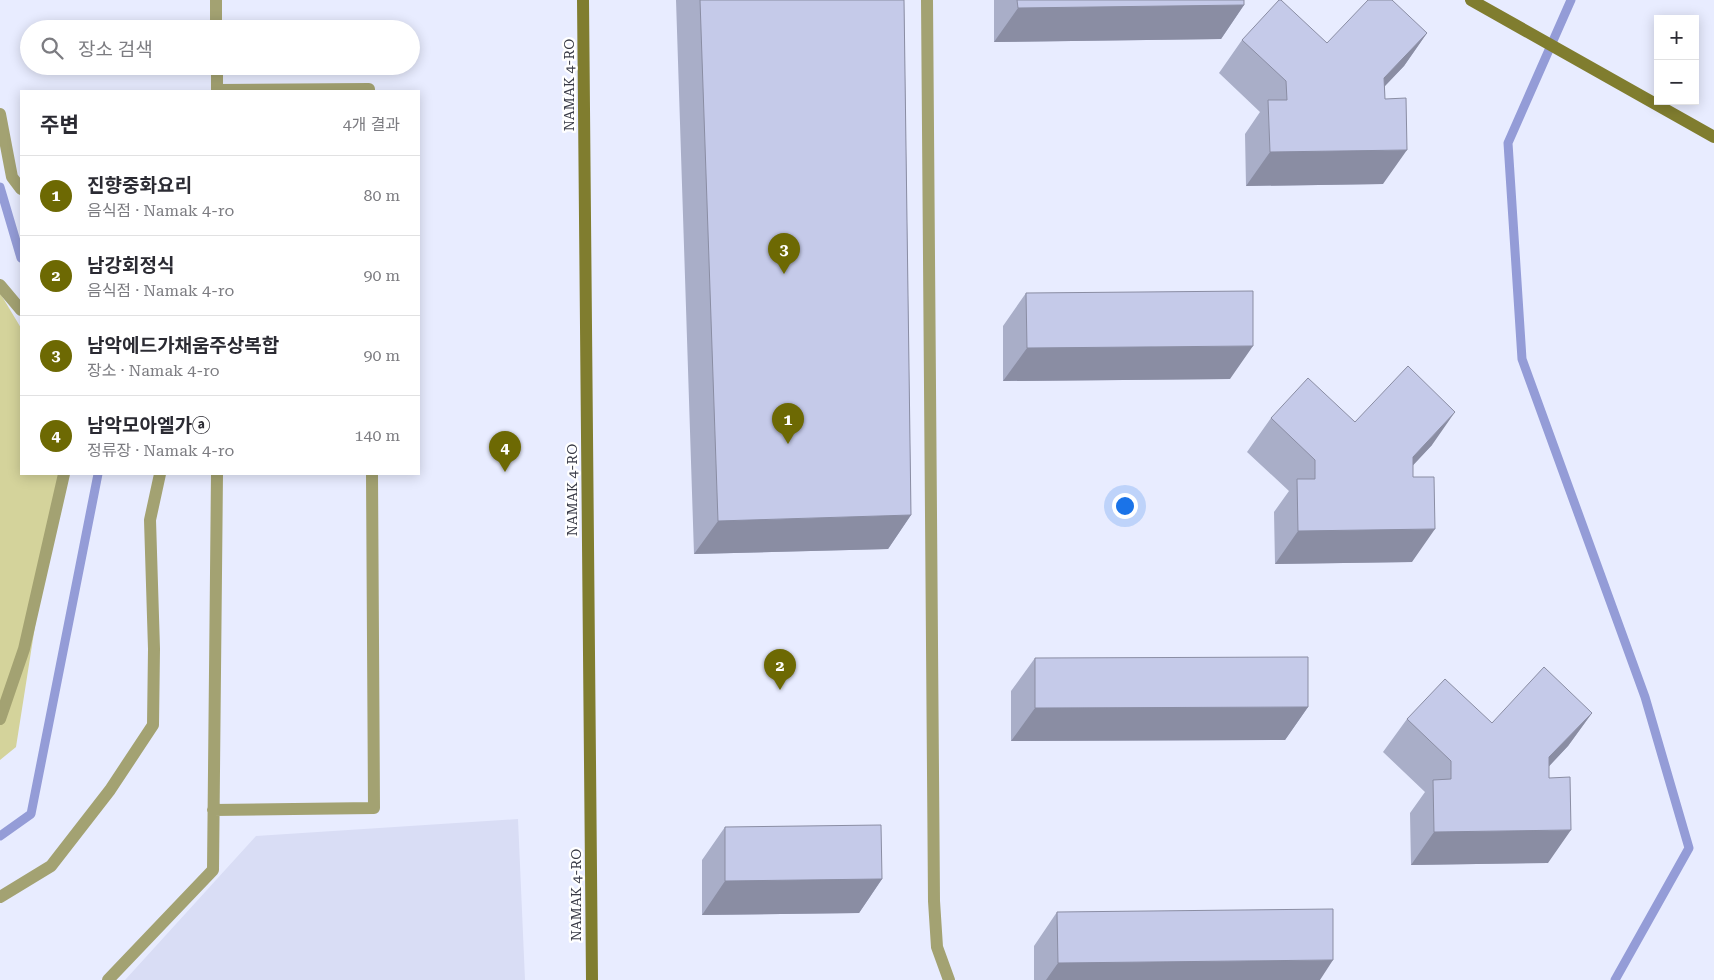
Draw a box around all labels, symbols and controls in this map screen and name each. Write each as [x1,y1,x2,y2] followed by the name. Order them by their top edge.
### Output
[1654,15,1699,105] map controls
[1654,15,1699,60] button: +
[20,20,420,75] search box
[38,34,66,62] icon: search
[78,38,153,61] text: 장소 검색
[561,39,577,131] street label: NAMAK 4-RO
[1654,60,1699,105] button: −
[40,113,79,137] text: 주변
[343,115,400,134] text: 4개 결과
[87,174,192,197] text: 진향중화요리
[52,186,60,205] text: 1
[363,186,400,205] text: 80 m
[87,201,234,220] text: 음식점 · Namak 4-ro
[768,233,800,274] pin: 3
[87,254,174,277] text: 남강회정식
[52,266,60,285] text: 2
[363,266,400,285] text: 90 m
[87,281,234,300] text: 음식점 · Namak 4-ro
[87,334,279,357] text: 남악에드가채움주상복합
[52,346,60,365] text: 3
[363,346,400,365] text: 90 m
[87,361,220,380] text: 장소 · Namak 4-ro
[772,403,804,444] pin: 1
[87,414,211,437] text: 남악모아엘가ⓐ
[52,426,60,445] text: 4
[354,426,400,445] text: 140 m
[489,431,521,472] pin: 4
[87,441,234,460] text: 정류장 · Namak 4-ro
[564,444,580,536] street label: NAMAK 4-RO
[1112,493,1138,519] your location
[764,649,796,690] pin: 2
[568,849,584,941] street label: NAMAK 4-RO

